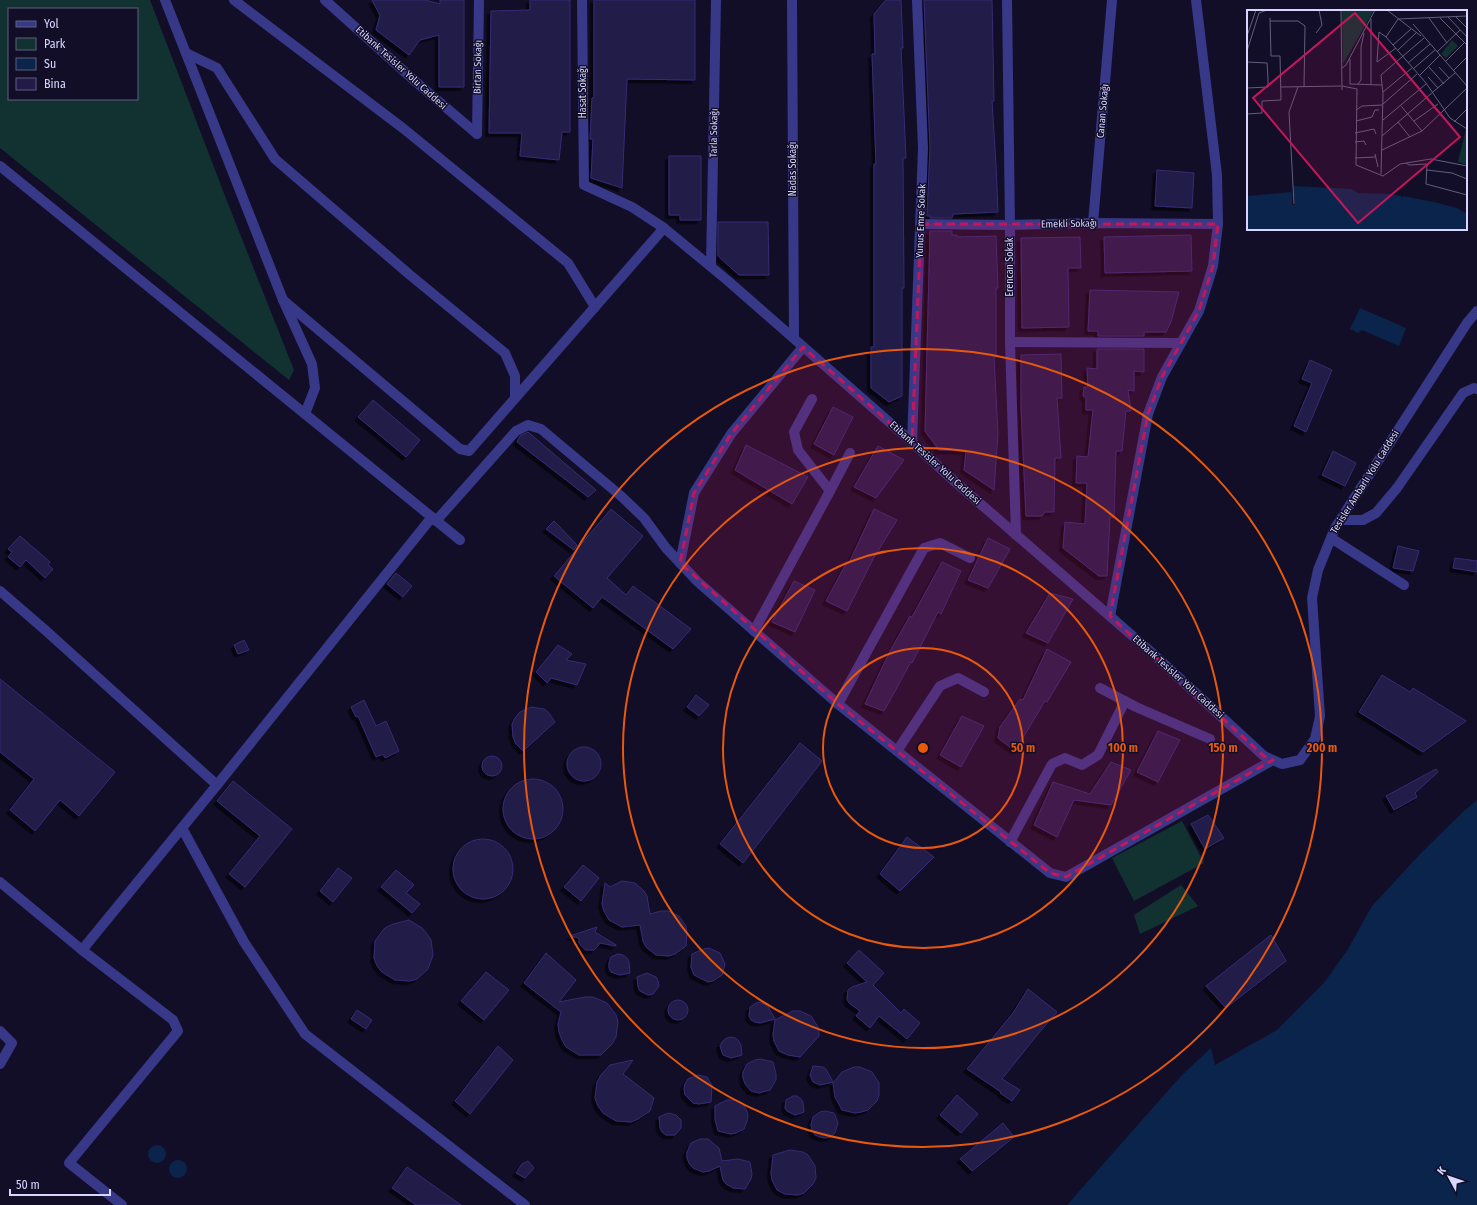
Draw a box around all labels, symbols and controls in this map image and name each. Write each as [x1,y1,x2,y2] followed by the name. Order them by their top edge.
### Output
[8,8,138,100] legend
[1247,10,1467,230] inset map
[44,17,59,31] text: Yol
[353,24,449,112] street label: Etibank Tesisler Yolu Caddesi
[44,37,66,51] text: Park
[472,40,484,94] street label: Birtan Sokağı
[44,57,56,71] text: Su
[577,66,589,118] street label: Hasat Sokağı
[44,77,66,91] text: Bina
[1095,83,1111,139] street label: Canan Sokağı
[708,108,720,158] street label: Tarla Sokağı
[787,142,799,196] street label: Nadas Sokağı
[914,184,928,258] street label: Yunus Emre Sokak
[1041,218,1097,230] street label: Emekli Sokağı
[1004,237,1016,297] street label: Erencan Sokak
[887,419,983,507] street label: Etibank Tesisler Yolu Caddesi
[1328,428,1402,536] street label: Tesisler Ambarlı Yolu Caddesi
[1130,633,1226,721] street label: Etibank Tesisler Yolu Caddesi
[916,741,930,755] centre of rings
[1011,741,1035,755] text: 50 m
[1108,741,1138,755] text: 100 m
[1208,741,1238,755] text: 150 m
[1306,741,1337,755] text: 200 m
[1429,1157,1469,1197] north arrow
[1435,1164,1449,1178] text: K
[10,1171,110,1197] scale bar
[16,1178,40,1192] text: 50 m

